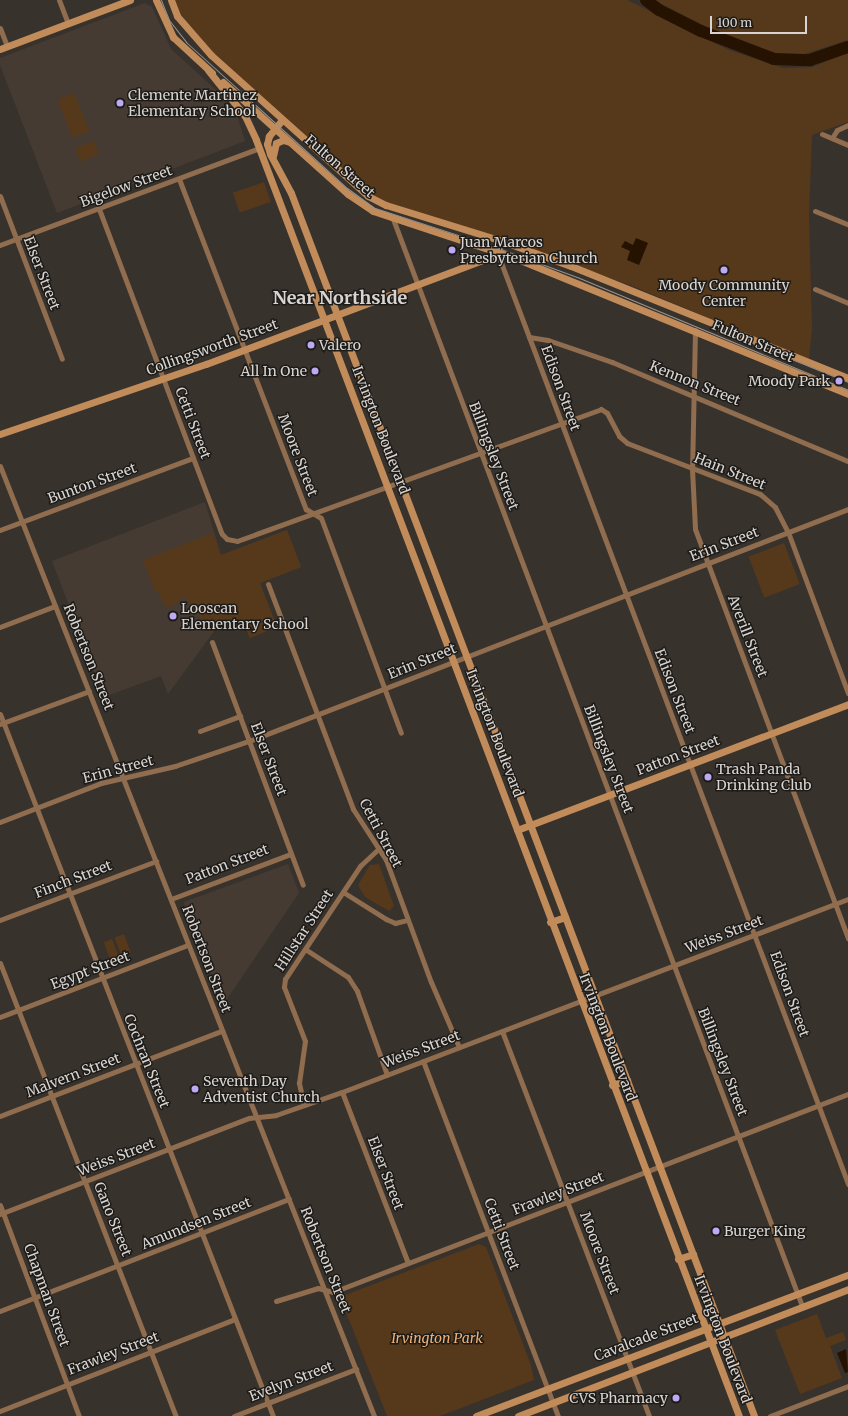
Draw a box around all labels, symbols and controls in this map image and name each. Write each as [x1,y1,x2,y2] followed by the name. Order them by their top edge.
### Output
[712,8,809,34] scale bar
[717,15,752,30] text: 100 m
[128,87,257,120] place label: Clemente Martinez Elementary School
[115,98,125,108] marker: Clemente Martinez Elementary School
[302,131,378,201] street label: Fulton Street
[78,162,174,210] street label: Bigelow Street
[20,234,64,312] street label: Elser Street
[460,234,598,266] place label: Juan Marcos Presbyterian Church
[447,245,457,255] marker: Juan Marcos Presbyterian Church
[719,265,729,275] marker: Moody Community Center
[658,277,790,310] place label: Moody Community Center
[273,287,407,309] district label: Near Northside
[144,315,280,379] street label: Collingsworth Street
[710,316,796,366] street label: Fulton Street
[319,337,361,353] place label: Valero
[306,340,316,350] marker: Valero
[538,343,584,433] street label: Edison Street
[647,357,743,409] street label: Kennon Street
[240,363,307,379] place label: All In One
[349,364,413,496] street label: Irvington Boulevard
[310,366,320,376] marker: All In One
[748,373,830,389] place label: Moody Park
[833,375,845,387] marker: Moody Park
[172,385,214,461] street label: Cetti Street
[466,400,522,512] street label: Billingsley Street
[275,411,321,499] street label: Moore Street
[692,449,768,493] street label: Hain Street
[45,459,139,507] street label: Bunton Street
[687,523,761,565] street label: Erin Street
[725,592,771,680] street label: Averill Street
[181,600,309,632] place label: Looscan Elementary School
[60,601,118,713] street label: Robertson Street
[168,611,178,621] marker: Looscan Elementary School
[385,640,459,682] street label: Erin Street
[651,646,699,736] street label: Edison Street
[463,667,527,799] street label: Irvington Boulevard
[581,703,637,815] street label: Billingsley Street
[247,720,291,798] street label: Elser Street
[634,731,722,779] street label: Patton Street
[81,752,155,786] street label: Erin Street
[716,761,811,794] place label: Trash Panda Drinking Club
[703,772,713,782] marker: Trash Panda Drinking Club
[356,796,406,870] street label: Cetti Street
[183,840,271,888] street label: Patton Street
[32,857,114,901] street label: Finch Street
[271,886,337,974] street label: Hillstar Street
[179,903,235,1015] street label: Robertson Street
[683,911,765,957] street label: Weiss Street
[48,947,132,993] street label: Egypt Street
[767,949,813,1039] street label: Edison Street
[576,971,640,1103] street label: Irvington Boulevard
[695,1006,751,1118] street label: Billingsley Street
[121,1012,173,1110] street label: Cochran Street
[380,1026,462,1072] street label: Weiss Street
[23,1049,123,1101] street label: Malvern Street
[203,1073,320,1106] place label: Seventh Day Adventist Church
[190,1084,200,1094] marker: Seventh Day Adventist Church
[75,1134,157,1180] street label: Weiss Street
[364,1134,408,1212] street label: Elser Street
[510,1168,606,1218] street label: Frawley Street
[91,1180,135,1258] street label: Gano Street
[139,1193,253,1253] street label: Amundsen Street
[481,1196,523,1272] street label: Cetti Street
[297,1204,355,1316] street label: Robertson Street
[577,1209,623,1297] street label: Moore Street
[724,1223,805,1239] place label: Burger King
[711,1226,721,1236] marker: Burger King
[21,1241,73,1349] street label: Chapman Street
[691,1273,755,1405] street label: Irvington Boulevard
[592,1309,700,1365] street label: Cavalcade Street
[65,1328,161,1378] street label: Frawley Street
[391,1330,483,1346] park label: Irvington Park
[247,1357,335,1405] street label: Evelyn Street
[569,1390,668,1406] place label: CVS Pharmacy
[671,1393,681,1403] marker: CVS Pharmacy

